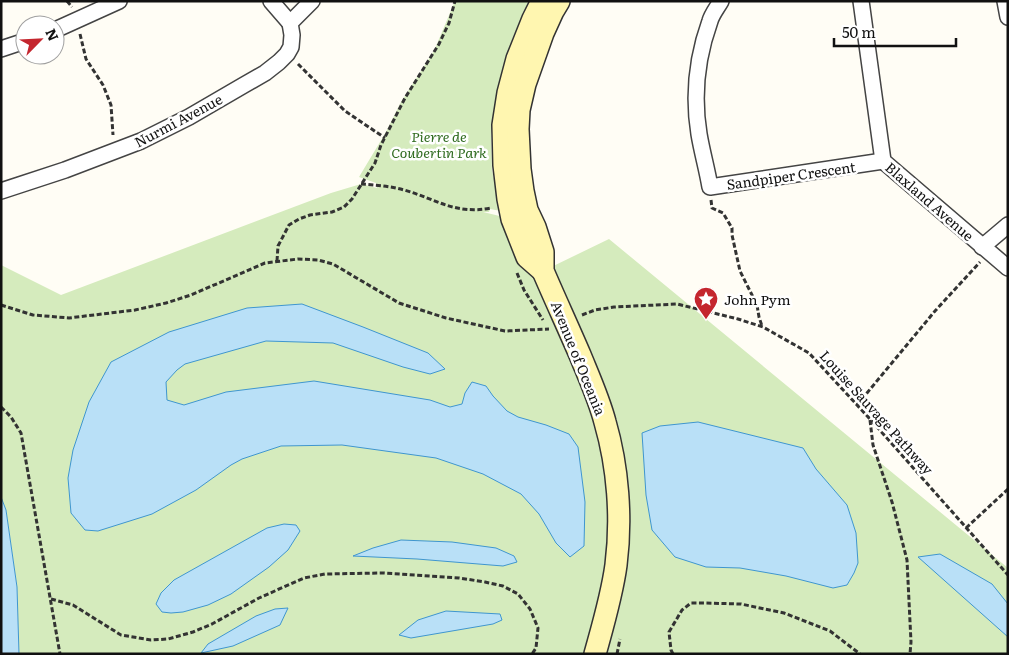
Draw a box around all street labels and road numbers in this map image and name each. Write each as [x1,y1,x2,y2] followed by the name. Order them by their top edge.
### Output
[131,88,225,152] street label: Nurmi Avenue
[725,156,857,194] street label: Sandpiper Crescent
[881,157,979,245] street label: Blaxland Avenue
[547,298,611,419] street label: Avenue of Oceania
[816,346,939,479] street label: Louise Sauvage Pathway

